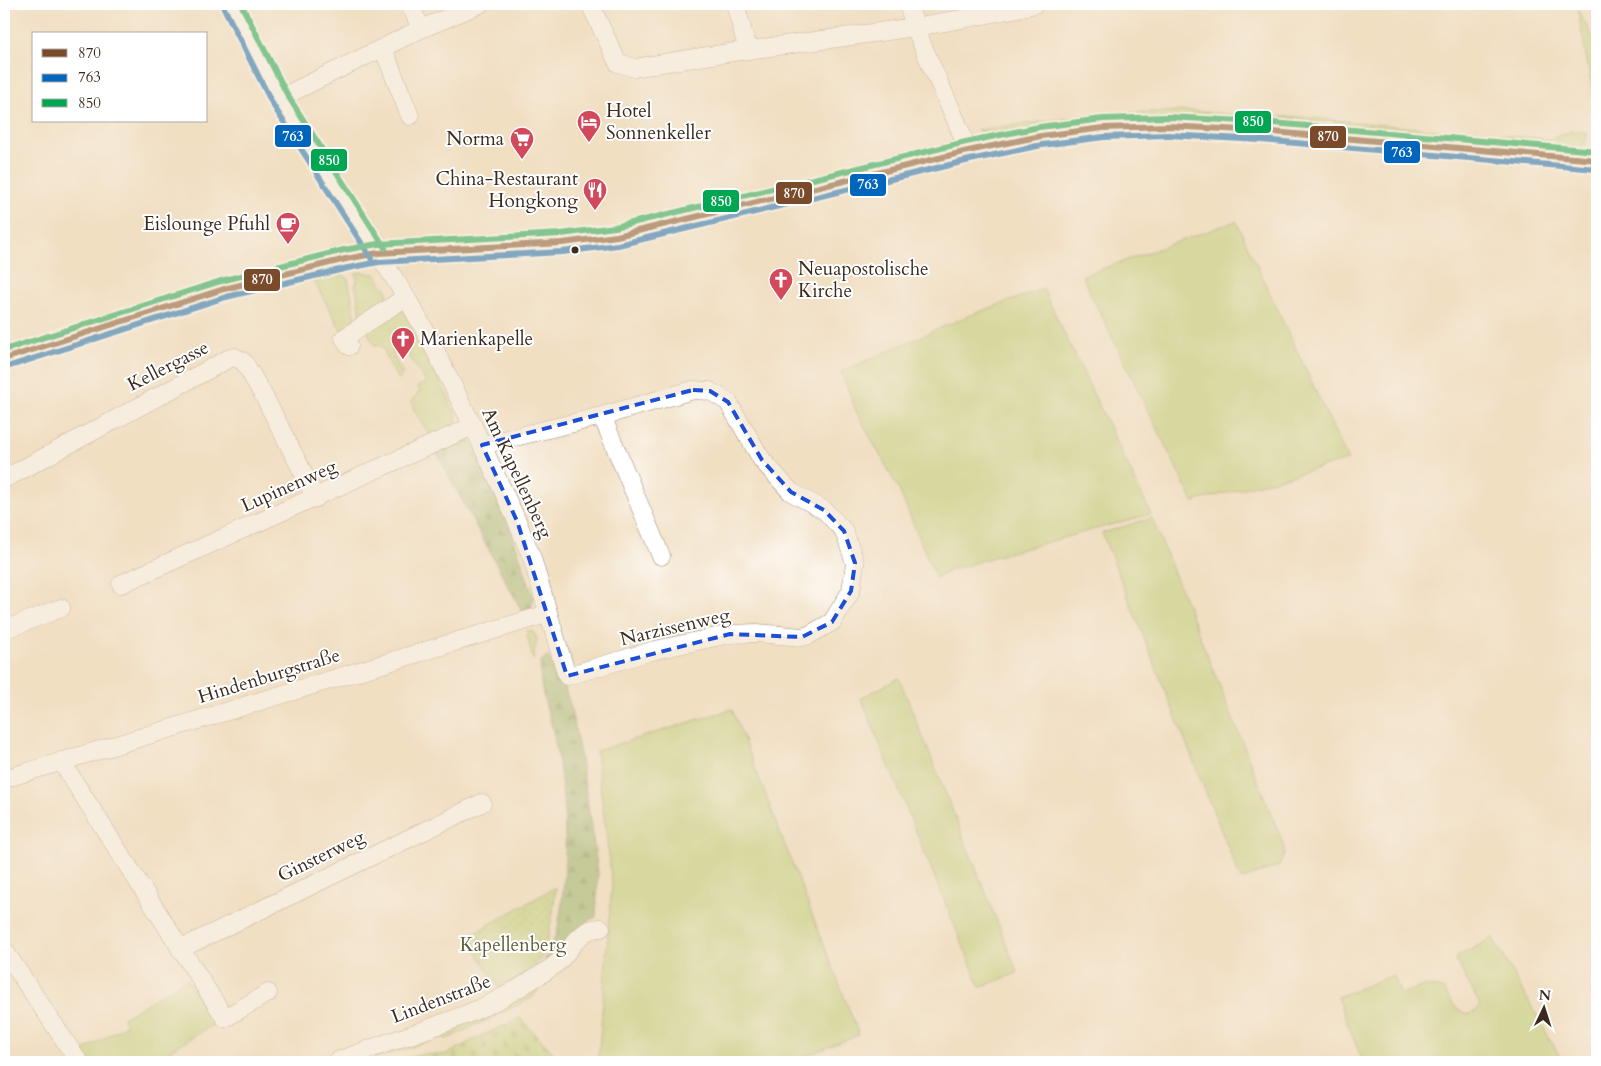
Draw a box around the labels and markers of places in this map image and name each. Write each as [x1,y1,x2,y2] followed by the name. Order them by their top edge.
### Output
[606,98,711,146] place label: Hotel Sonnenkeller
[576,109,602,143] hotel icon: Hotel Sonnenkeller
[446,126,504,152] place label: Norma
[509,126,535,160] supermarket icon: Norma
[435,166,578,214] place label: China-Restaurant Hongkong
[582,177,608,211] restaurant icon: China-Restaurant Hongkong
[143,211,270,237] place label: Eislounge Pfuhl
[275,211,301,245] cafe icon: Eislounge Pfuhl
[570,245,580,255] unlabelled marker
[798,256,929,304] place label: Neuapostolische Kirche
[768,267,794,301] church icon: Neuapostolische Kirche
[390,326,416,360] church icon: Marienkapelle
[420,326,533,352] place label: Marienkapelle

